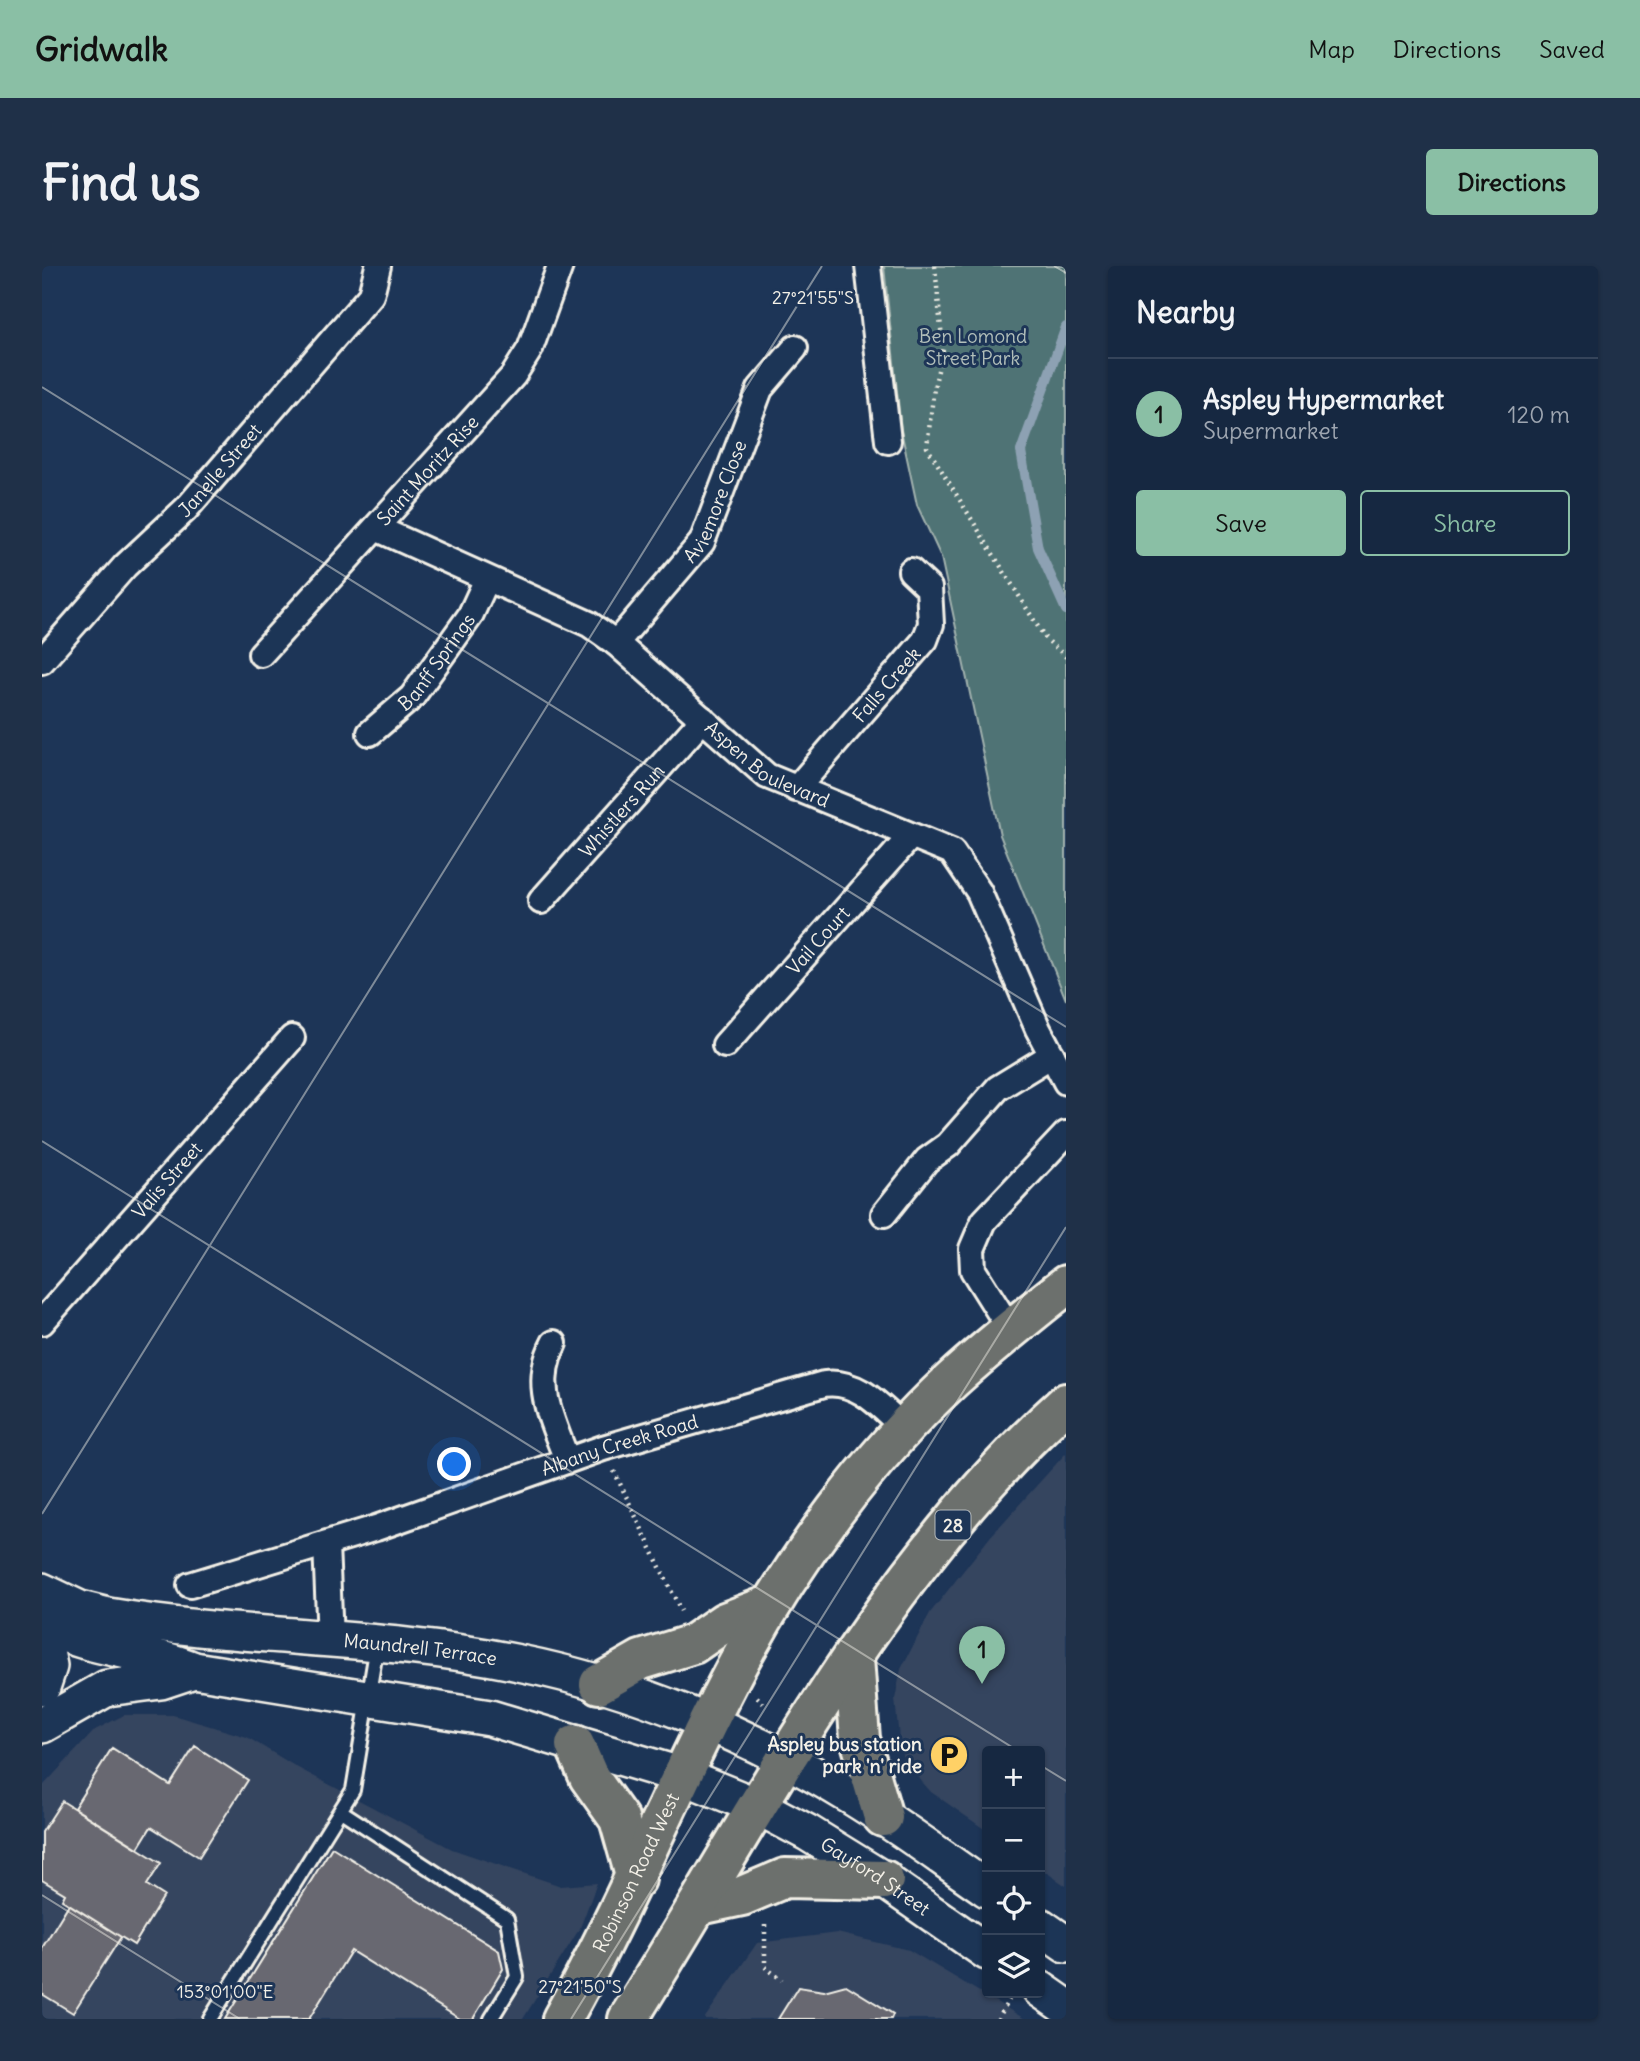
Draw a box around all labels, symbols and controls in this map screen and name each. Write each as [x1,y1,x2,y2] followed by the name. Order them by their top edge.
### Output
[35,28,168,70] text: Gridwalk
[1308,34,1355,64] text: Map
[1393,34,1501,64] text: Directions
[1539,34,1605,64] text: Saved
[1426,149,1598,215] button: Directions
[42,152,200,213] text: Find us
[772,286,854,309] text: 27°21'55"S
[1136,293,1236,331] text: Nearby
[919,324,1027,370] park label: Ben Lomond Street Park
[1203,383,1444,416] text: Aspley Hypermarket
[1154,400,1164,429] text: 1
[1507,400,1570,429] text: 120 m
[371,410,484,530] street label: Saint Moritz Rise
[1203,416,1339,445] text: Supermarket
[173,418,267,522] street label: Janelle Street
[678,437,752,568] street label: Aviemore Close
[1136,490,1346,556] button: Save
[1360,490,1570,556] button: Share
[393,609,480,716] street label: Banff Springs
[847,642,926,727] street label: Falls Creek
[700,715,833,812] street label: Aspen Boulevard
[574,759,669,862] street label: Whistlers Run
[781,901,855,979] street label: Vail Court
[127,1137,207,1224] street label: Valis Street
[538,1409,701,1481] street label: Albany Creek Road
[437,1447,471,1481] your location
[936,1510,970,1540] road number: 28
[959,1626,1005,1684] pin: 1
[343,1628,499,1670] street label: Maundrell Terrace
[768,1732,922,1778] place label: Aspley bus station park 'n' ride
[928,1734,970,1776] parking icon: Aspley bus station park 'n' ride
[982,1746,1045,1998] map controls
[982,1746,1045,1809] button: +
[587,1789,684,1957] street label: Robinson Road West
[982,1809,1045,1872] button: −
[816,1832,935,1920] street label: Gayford Street
[982,1872,1045,1935] button: locate
[982,1935,1045,1998] button: layers
[538,1975,622,1998] text: 27°21'50"S
[177,1980,273,2003] text: 153°01'00"E

